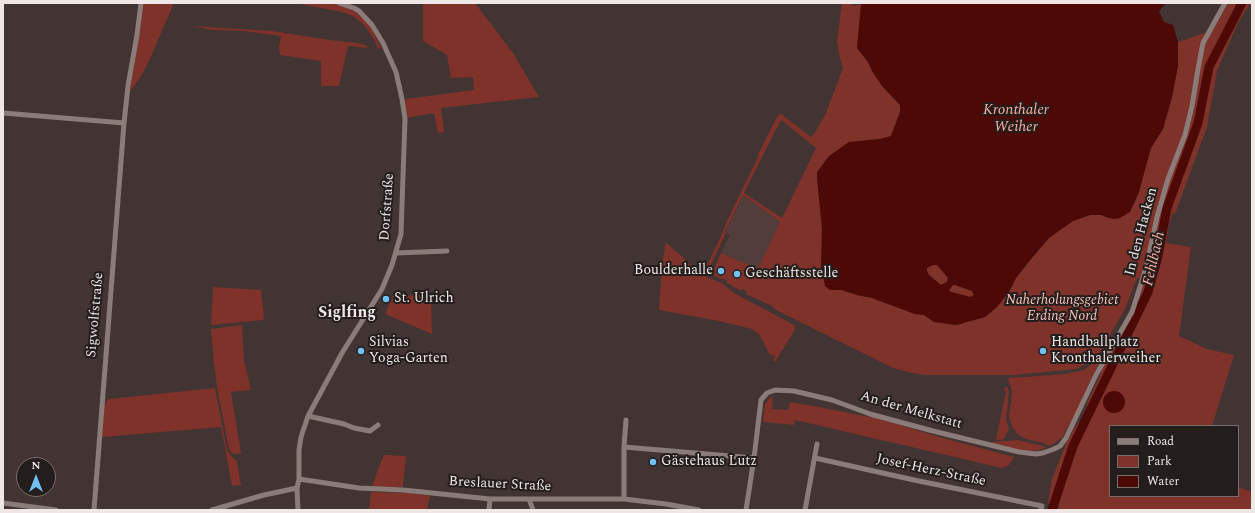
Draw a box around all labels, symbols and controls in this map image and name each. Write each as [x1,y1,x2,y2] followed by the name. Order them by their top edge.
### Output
[983,102,1049,137] water label: Kronthaler Weiher
[377,173,399,241] street label: Dorfstraße
[1122,186,1162,278] street label: In den Hacken
[1140,230,1170,288] water label: Fehlbach
[634,263,713,279] place label: Boulderhalle
[716,266,726,276] marker: Boulderhalle
[745,266,838,282] place label: Geschäftsstelle
[732,269,742,279] marker: Geschäftsstelle
[84,272,108,358] street label: Sigwolfstraße
[394,291,454,307] place label: St. Ulrich
[1006,293,1118,326] park label: Naherholungsgebiet Erding Nord
[381,294,391,304] marker: St. Ulrich
[318,304,376,324] district label: Siglfing
[369,335,448,368] place label: Silvias Yoga-Garten
[1051,335,1161,368] place label: Handballplatz Kronthalerweiher
[356,346,366,356] marker: Silvias Yoga-Garten
[1038,346,1048,356] marker: Handballplatz Kronthalerweiher
[858,388,964,434] street label: An der Melkstatt
[1109,425,1239,497] legend
[1147,432,1174,451] text: Road
[875,451,987,491] street label: Josef-Herz-Straße
[1147,452,1172,471] text: Park
[661,454,757,470] place label: Gästehaus Lutz
[16,457,56,497] north arrow
[32,457,40,474] text: N
[648,457,658,467] marker: Gästehaus Lutz
[1147,472,1179,491] text: Water
[448,474,552,496] street label: Breslauer Straße

